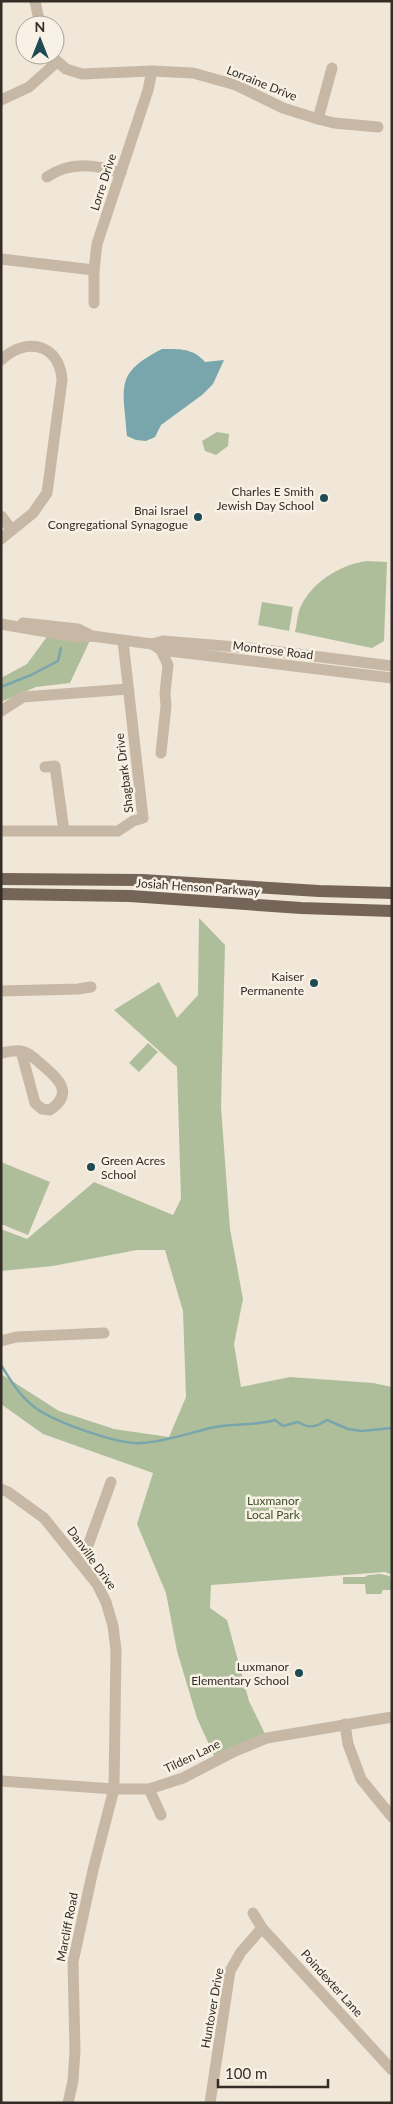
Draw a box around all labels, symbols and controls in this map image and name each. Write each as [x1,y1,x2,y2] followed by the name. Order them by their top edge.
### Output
[15,15,65,65] north arrow
[35,18,45,35] text: N
[225,62,299,104] street label: Lorraine Drive
[87,152,119,212] street label: Lorre Drive
[217,484,314,513] place label: Charles E Smith Jewish Day School
[318,492,330,504] marker: Charles E Smith Jewish Day School
[48,503,188,532] place label: Bnai Israel Congregational Synagogue
[192,511,204,523] marker: Bnai Israel Congregational Synagogue
[232,638,314,662] street label: Montrose Road
[112,732,136,814] street label: Shagbark Drive
[136,875,261,899] street label: Josiah Henson Parkway
[240,969,305,998] place label: Kaiser Permanente
[308,977,320,989] marker: Kaiser Permanente
[101,1153,165,1182] place label: Green Acres School
[85,1161,97,1173] marker: Green Acres School
[246,1493,301,1522] park label: Luxmanor Local Park
[64,1524,120,1592] street label: Danville Drive
[191,1659,290,1688] place label: Luxmanor Elementary School
[293,1667,305,1679] marker: Luxmanor Elementary School
[161,1736,223,1776] street label: Tilden Lane
[53,1891,81,1963] street label: Marcliff Road
[298,1946,366,2020] street label: Poindexter Lane
[198,1967,226,2049] street label: Huntover Drive
[218,2056,328,2088] scale bar
[225,2064,267,2082] text: 100 m

